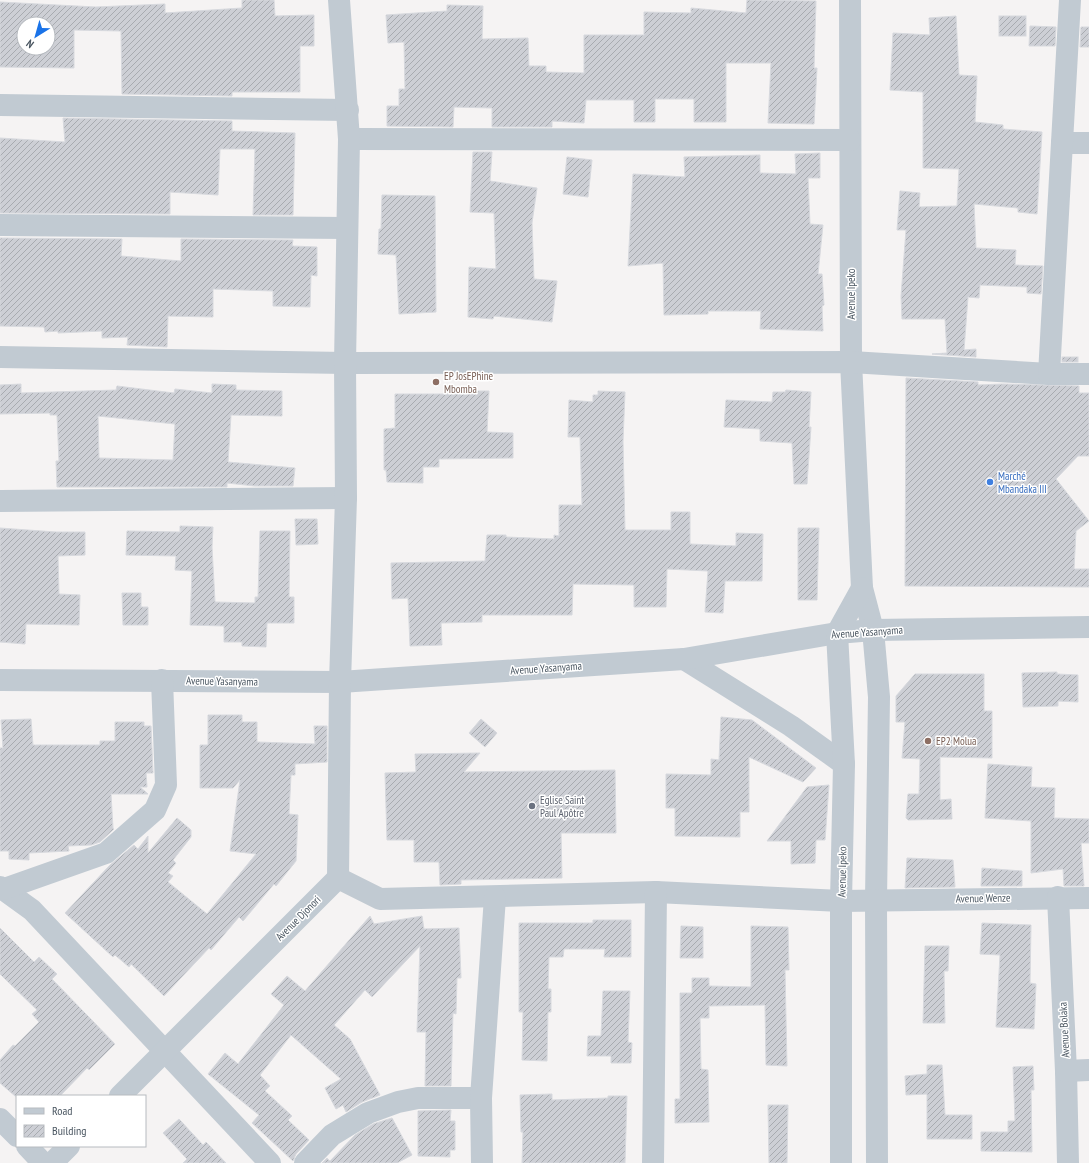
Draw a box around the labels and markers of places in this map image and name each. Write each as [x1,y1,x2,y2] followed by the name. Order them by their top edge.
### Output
[444,369,494,396] place label: EP JosEPhine Mbomba
[431,377,441,387] marker: EP JosEPhine Mbomba
[998,469,1047,496] place label: Marché Mbandaka III
[985,477,995,487] marker: Marché Mbandaka III
[936,734,976,748] place label: EP2 Molua
[923,736,933,746] marker: EP2 Molua
[540,793,584,820] place label: Eglise Saint Paul Apôtre
[527,801,537,811] marker: Eglise Saint Paul Apôtre

